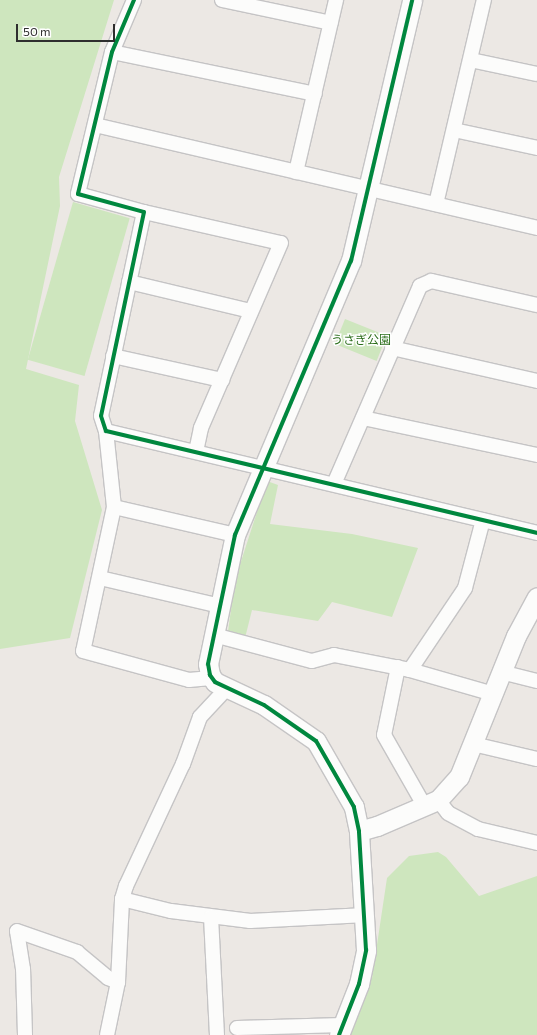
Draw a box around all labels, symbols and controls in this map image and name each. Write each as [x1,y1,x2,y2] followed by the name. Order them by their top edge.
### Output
[18,16,117,42] scale bar
[23,24,51,38] text: 50 m
[331,333,391,347] park label: うさぎ公園

